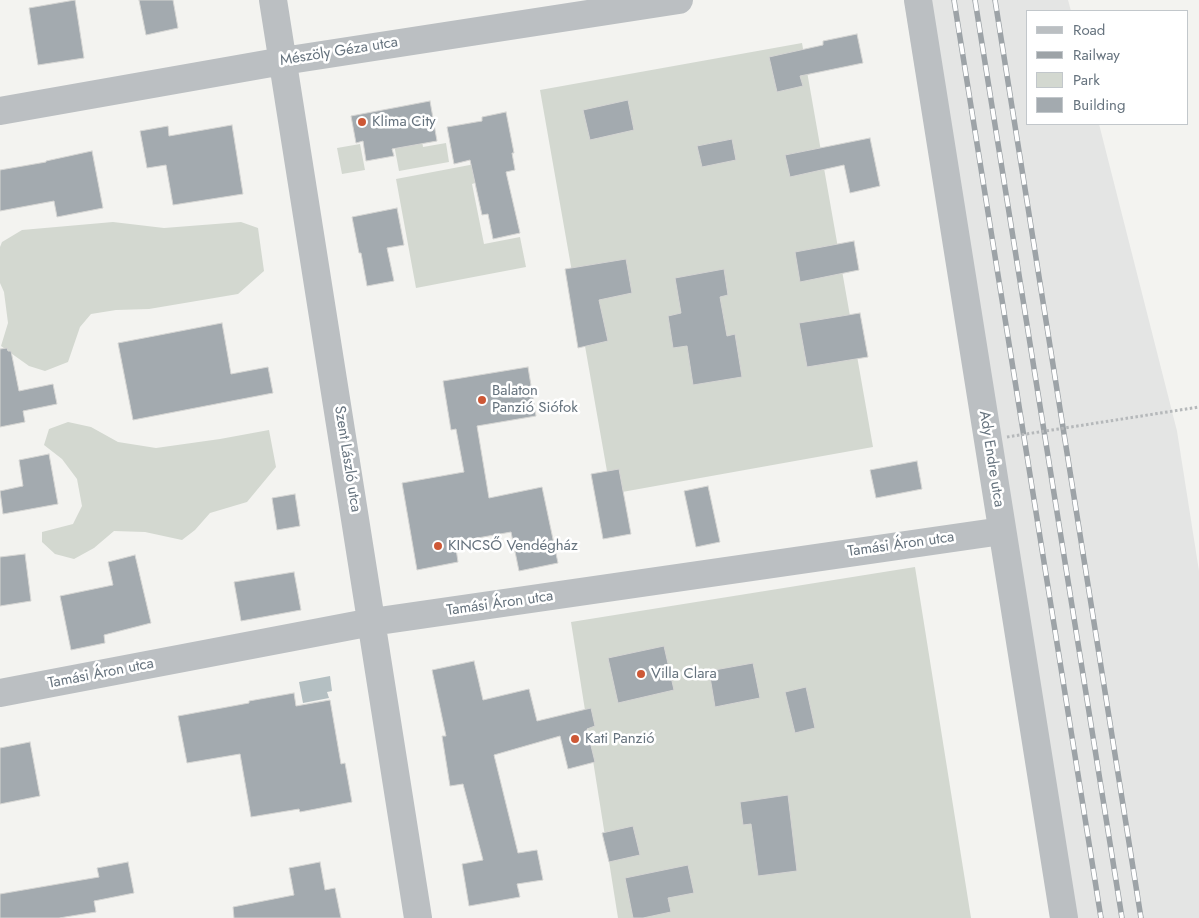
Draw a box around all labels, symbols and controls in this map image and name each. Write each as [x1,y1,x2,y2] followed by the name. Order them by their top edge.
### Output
[1026,10,1189,125] legend
[1073,19,1105,41] text: Road
[279,34,399,70] street label: Mészöly Géza utca
[1073,44,1120,66] text: Railway
[1073,69,1100,91] text: Park
[1073,94,1125,116] text: Building
[372,113,436,131] place label: Klima City
[356,116,368,128] marker: Klima City
[492,382,578,417] place label: Balaton Panzió Siófok
[476,394,488,406] marker: Balaton Panzió Siófok
[330,404,364,514] street label: Szent László utca
[975,410,1007,508] street label: Ady Endre utca
[847,529,955,561] street label: Tamási Áron utca
[448,537,578,555] place label: KINCSŐ Vendégház
[432,540,444,552] marker: KINCSŐ Vendégház
[446,588,554,620] street label: Tamási Áron utca
[47,655,155,693] street label: Tamási Áron utca
[651,665,717,683] place label: Villa Clara
[635,668,647,680] marker: Villa Clara
[585,730,655,748] place label: Kati Panzió
[569,733,581,745] marker: Kati Panzió

